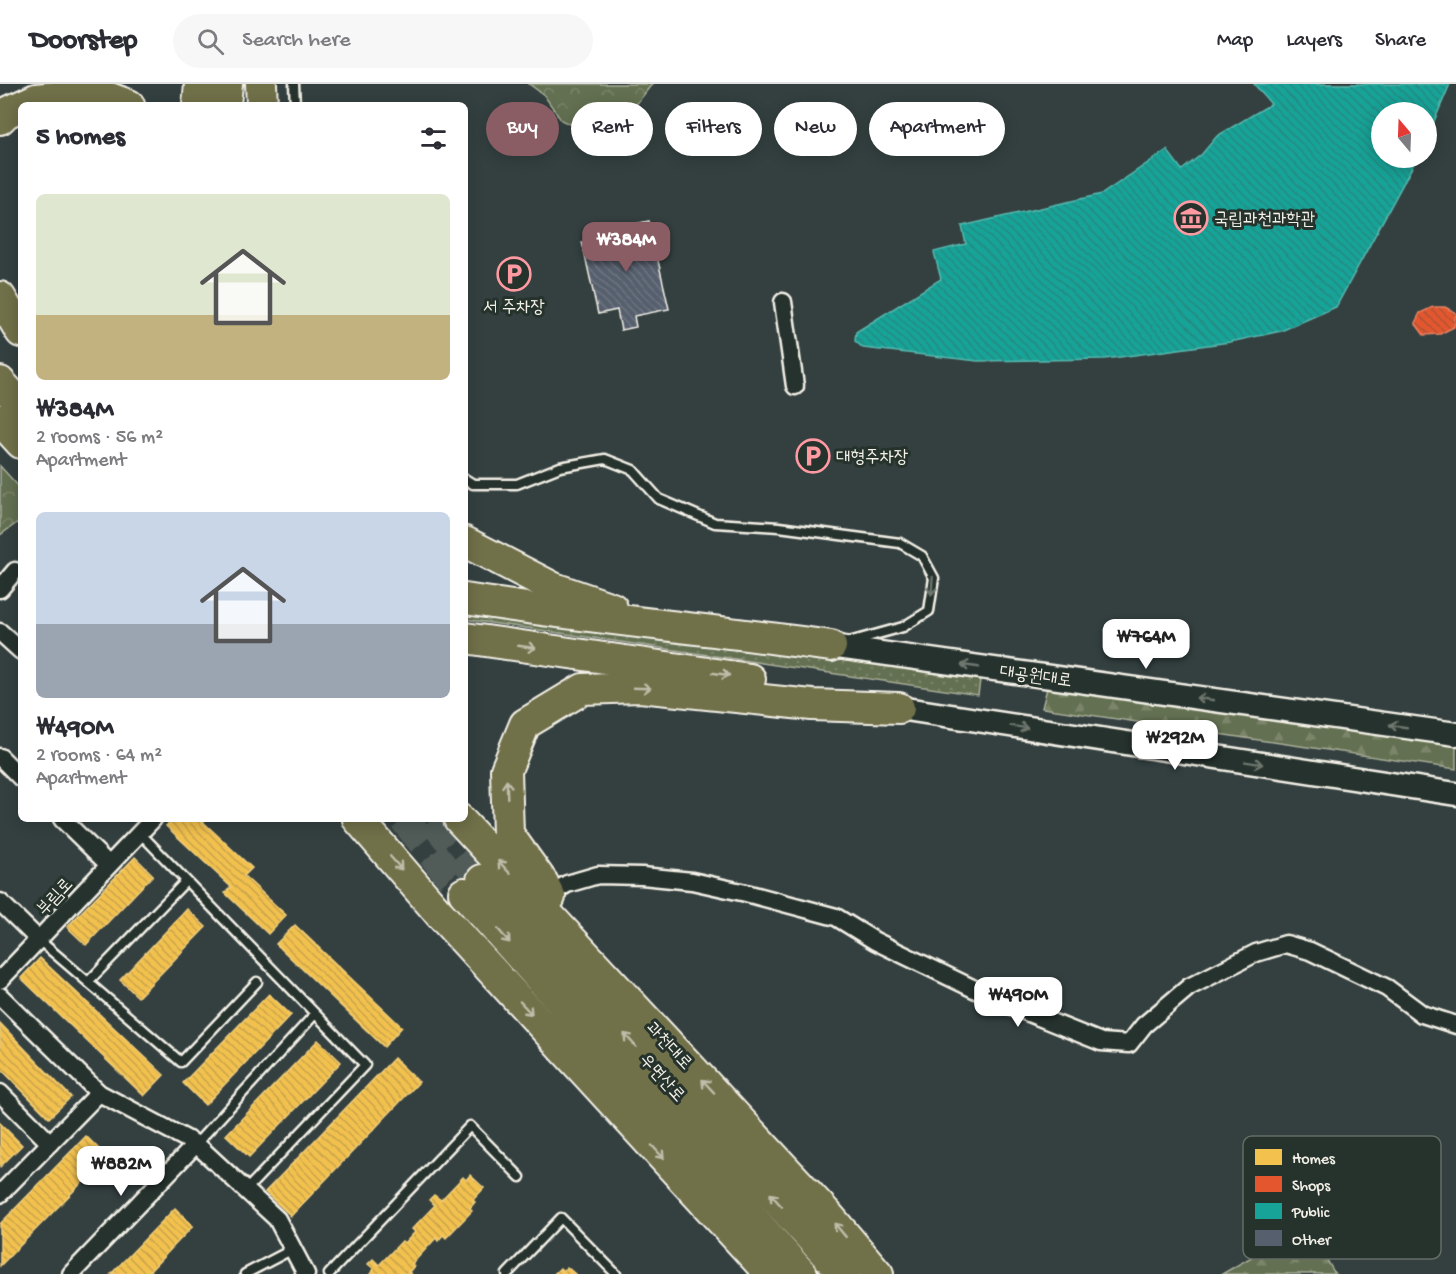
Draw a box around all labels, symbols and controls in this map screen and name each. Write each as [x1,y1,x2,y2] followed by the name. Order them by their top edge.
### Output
[173,14,593,68] search box
[30,25,137,58] text: Doorstep
[194,25,227,58] icon: search
[242,28,351,54] text: Search here
[1217,29,1253,54] text: Map
[1286,29,1342,54] text: Layers
[1375,29,1426,54] text: Share
[486,102,559,156] chip: Buy
[571,102,653,156] chip: Rent
[665,102,762,156] chip: Filters
[774,102,857,156] chip: New
[869,102,1005,156] chip: Apartment
[1371,102,1437,168] north arrow
[1371,102,1437,168] map controls
[417,122,450,155] icon: filters
[36,123,125,154] text: 5 homes
[1173,200,1209,236] museum icon: 국립과천과학관
[1214,210,1315,231] place label: 국립과천과학관
[584,222,668,273] pin: ₩384M
[596,230,656,253] text: ₩384M
[189,233,297,341] icon: home
[496,256,532,292] parking icon: 서 주차장
[483,298,545,319] place label: 서 주차장
[36,396,113,427] text: ₩384M
[36,427,163,450] text: 2 rooms · 56 m²
[795,438,831,474] parking icon: 대형주차장
[836,448,908,469] place label: 대형주차장
[36,450,126,473] text: Apartment
[189,551,297,659] icon: home
[926,576,937,595] one-way arrow
[1104,619,1188,670] pin: ₩764M
[1117,627,1175,650] text: ₩764M
[517,642,537,653] one-way arrow
[961,660,981,671] one-way arrow
[998,662,1073,693] street label: 대공원대로
[710,669,730,680] one-way arrow
[631,682,651,693] one-way arrow
[1196,693,1215,704] one-way arrow
[36,714,113,745] text: ₩490M
[1133,720,1217,771] pin: ₩292M
[1389,720,1408,731] one-way arrow
[1009,721,1029,732] one-way arrow
[1146,728,1204,751] text: ₩292M
[36,745,162,768] text: 2 rooms · 64 m²
[1243,757,1263,768] one-way arrow
[36,768,126,791] text: Apartment
[501,779,512,799] one-way arrow
[389,855,403,870] one-way arrow
[497,859,511,874] one-way arrow
[33,875,78,921] street label: 부림로
[497,928,511,943] one-way arrow
[976,977,1060,1028] pin: ₩490M
[988,985,1048,1008] text: ₩490M
[519,1001,533,1016] one-way arrow
[641,1018,696,1075] street label: 과천대로
[623,1033,637,1048] one-way arrow
[634,1050,688,1107] street label: 우면산로
[701,1079,715,1094] one-way arrow
[1243,1136,1441,1259] legend
[651,1144,665,1159] one-way arrow
[79,1146,163,1197] pin: ₩882M
[1292,1151,1336,1170] text: Homes
[91,1154,151,1177] text: ₩882M
[1292,1178,1331,1197] text: Shops
[769,1193,783,1208] one-way arrow
[1291,1205,1330,1224] text: Public
[834,1222,847,1238] one-way arrow
[1292,1232,1332,1251] text: Other

